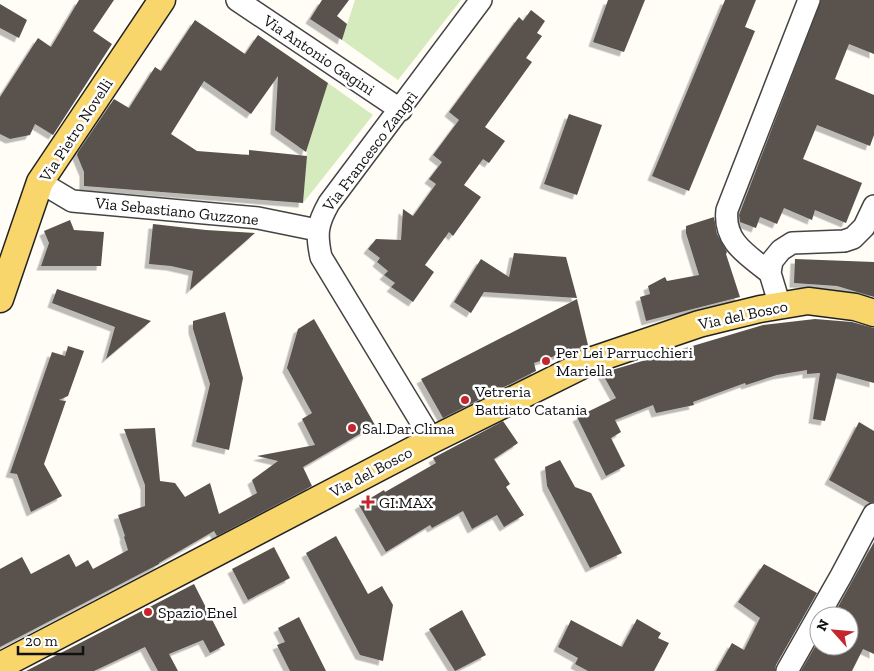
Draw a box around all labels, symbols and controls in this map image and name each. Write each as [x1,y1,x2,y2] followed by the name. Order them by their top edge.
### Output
[259,10,379,100] street label: Via Antonio Gagini
[35,74,117,186] street label: Via Pietro Novelli
[318,87,422,216] street label: Via Francesco Zangrì
[93,193,260,229] street label: Via Sebastiano Guzzone
[696,296,789,334] street label: Via del Bosco
[556,343,693,380] place label: Per Lei Parrucchieri Mariella
[540,355,552,367] marker: Per Lei Parrucchieri Mariella
[474,382,588,419] place label: Vetreria Battiato Catania
[459,394,471,406] marker: Vetreria Battiato Catania
[362,419,455,438] place label: Sal.Dar.Clima
[346,422,358,434] marker: Sal.Dar.Clima
[326,442,415,502] street label: Via del Bosco
[379,493,433,512] place label: GI.MAX
[361,495,375,509] marker: GI.MAX
[158,603,237,622] place label: Spazio Enel
[142,606,154,618] marker: Spazio Enel
[809,606,859,656] north arrow
[813,616,833,634] text: N
[18,624,82,656] scale bar
[25,632,58,650] text: 20 m

